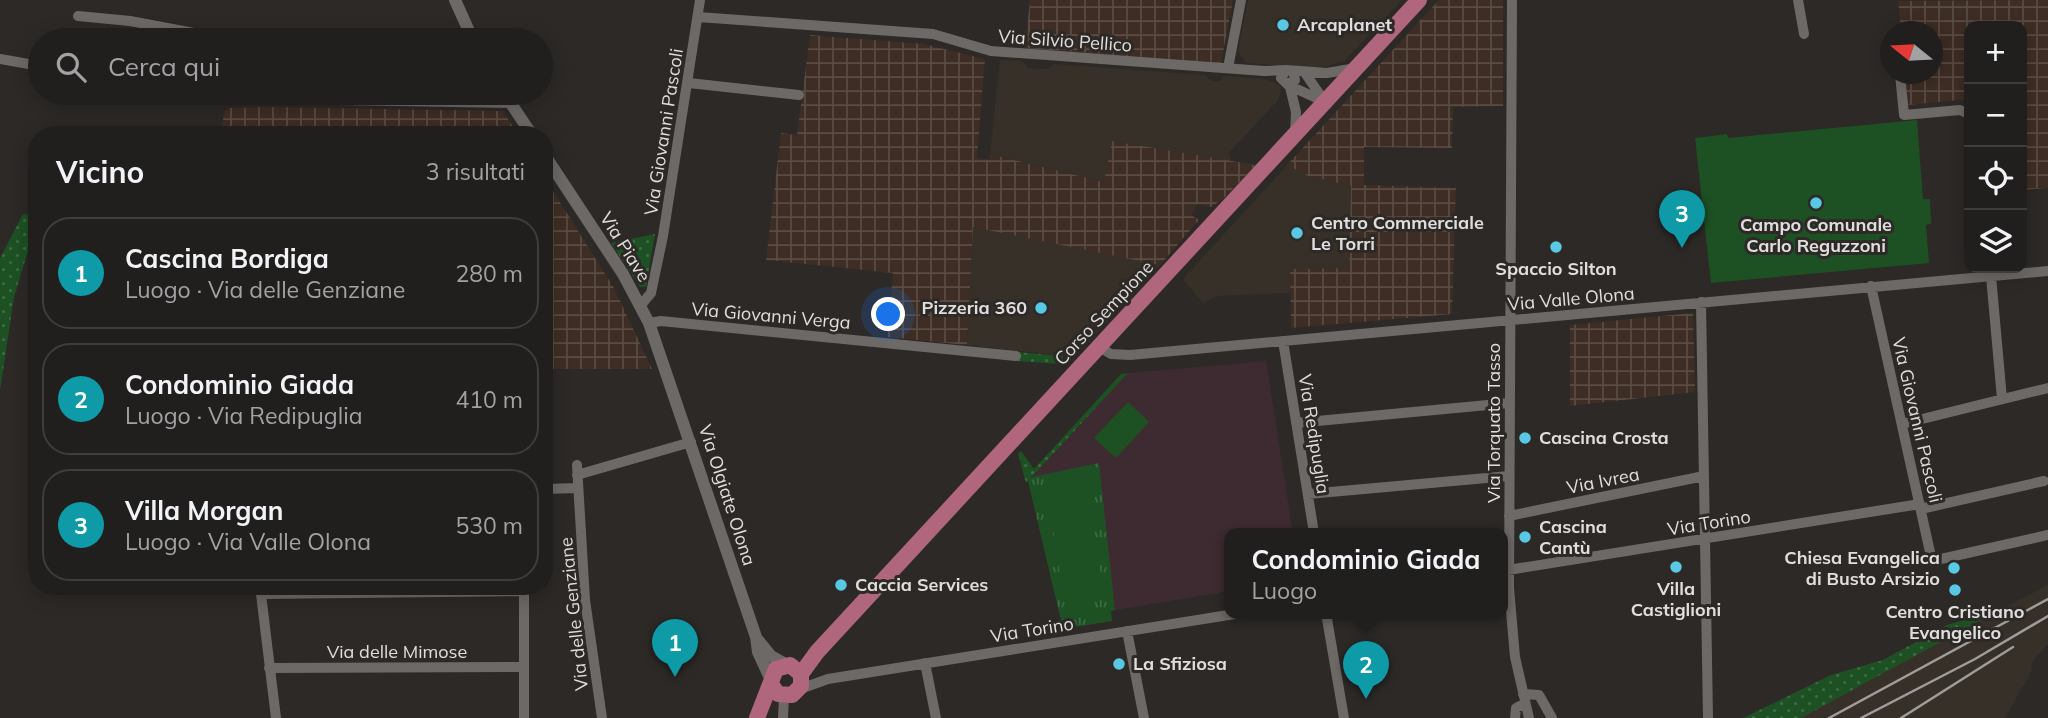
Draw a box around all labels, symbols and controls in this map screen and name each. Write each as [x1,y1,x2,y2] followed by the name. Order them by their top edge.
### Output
[1297,13,1392,36] place label: Arcaplanet
[1275,17,1291,33] marker: Arcaplanet
[1880,21,1943,84] north arrow
[1964,21,2027,273] map controls
[1964,21,2027,84] button: +
[997,24,1133,57] street label: Via Silvio Pellico
[28,28,553,105] search box
[639,47,688,217] street label: Via Giovanni Pascoli
[52,48,90,86] icon: search
[108,50,220,83] text: Cerca qui
[1964,84,2027,147] button: −
[1964,147,2027,210] button: locate
[56,153,144,191] text: Vicino
[426,157,525,186] text: 3 risultati
[1659,190,1705,248] pin: 3
[1808,195,1824,211] marker: Campo Comunale Carlo Reguzzoni
[595,207,656,286] street label: Via Piave
[1964,210,2027,273] button: layers
[1311,211,1484,255] place label: Centro Commerciale Le Torri
[1740,213,1892,257] place label: Campo Comunale Carlo Reguzzoni
[1289,225,1305,241] marker: Centro Commerciale Le Torri
[1548,239,1564,255] marker: Spaccio Silton
[125,242,329,275] text: Cascina Bordiga
[1049,256,1158,370] street label: Corso Sempione
[1495,257,1617,280] place label: Spaccio Silton
[74,259,88,288] text: 1
[455,259,523,288] text: 280 m
[125,275,405,304] text: Luogo · Via delle Genziane
[1506,281,1635,316] street label: Via Valle Olona
[921,296,1027,319] place label: Pizzeria 360
[691,297,852,334] street label: Via Giovanni Verga
[871,297,905,331] your location
[1033,300,1049,316] marker: Pizzeria 360
[1887,335,1948,505] street label: Via Giovanni Pascoli
[1482,343,1505,503] street label: Via Torquato Tasso
[125,368,354,401] text: Condominio Giada
[1294,372,1335,495] street label: Via Redipuglia
[74,385,88,414] text: 2
[455,385,523,414] text: 410 m
[125,401,363,430] text: Luogo · Via Redipuglia
[694,421,761,568] street label: Via Olgiate Olona
[1539,426,1669,449] place label: Cascina Crosta
[1517,430,1533,446] marker: Cascina Crosta
[1565,462,1641,499] street label: Via Ivrea
[125,494,283,527] text: Villa Morgan
[1666,505,1752,540] street label: Via Torino
[74,511,88,540] text: 3
[455,511,523,540] text: 530 m
[1539,515,1607,559] place label: Cascina Cantù
[125,527,371,556] text: Luogo · Via Valle Olona
[1224,528,1508,619] popup
[1517,529,1533,545] marker: Cascina Cantù
[554,536,593,692] street label: Via delle Genziane
[1251,543,1481,576] text: Condominio Giada
[1784,546,1940,590] place label: Chiesa Evangelica di Busto Arsizio
[1668,559,1684,575] marker: Villa Castiglioni
[1946,560,1962,576] marker: Chiesa Evangelica di Busto Arsizio
[855,573,988,596] place label: Caccia Services
[1251,576,1317,605] text: Luogo
[833,577,849,593] marker: Caccia Services
[1631,577,1721,621] place label: Villa Castiglioni
[1947,582,1963,598] marker: Centro Cristiano Evangelico
[1886,600,2024,644] place label: Centro Cristiano Evangelico
[989,612,1075,647] street label: Via Torino
[652,619,698,677] pin: 1
[327,640,467,663] street label: Via delle Mimose
[1343,641,1389,699] pin: 2
[1133,652,1227,675] place label: La Sfiziosa
[1111,656,1127,672] marker: La Sfiziosa

